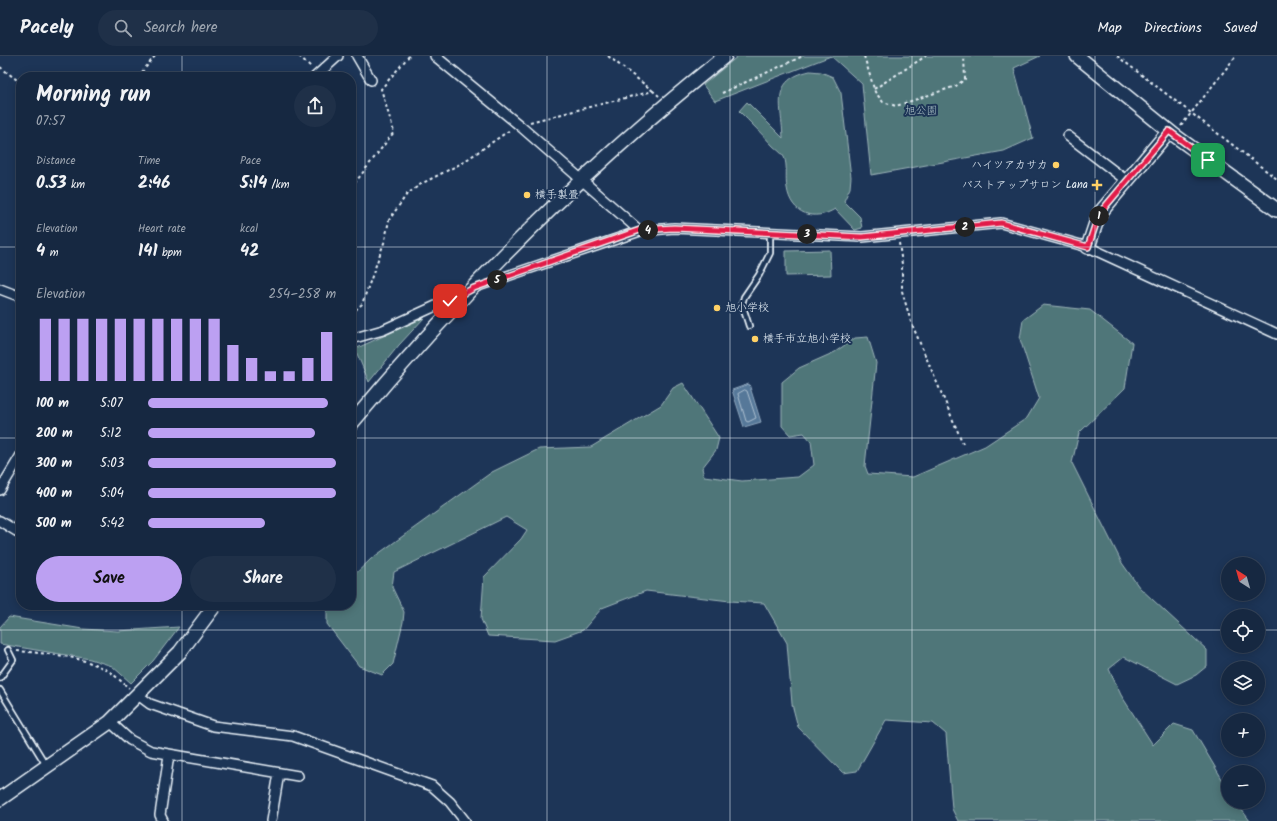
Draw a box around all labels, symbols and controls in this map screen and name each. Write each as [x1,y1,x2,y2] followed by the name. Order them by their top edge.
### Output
[98,10,378,46] search box
[20,13,74,43] text: Pacely
[144,16,218,40] text: Search here
[112,17,134,39] icon: search
[1097,17,1122,39] text: Map
[1144,17,1202,39] text: Directions
[1224,17,1257,39] text: Saved
[36,78,151,113] text: Morning run
[294,85,336,127] button: share
[905,102,938,120] park label: 旭公園
[36,111,65,132] text: 07:57
[1191,143,1225,177] pin
[1197,149,1219,171] icon: arrive
[36,152,76,170] text: Distance
[138,152,160,170] text: Time
[240,152,261,170] text: Pace
[971,156,1048,174] place label: ハイツアカサカ
[1051,160,1061,170] marker: ハイツアカサカ
[36,170,67,197] text: 0.53
[138,170,171,197] text: 2:46
[240,170,267,197] text: 5:14
[67,176,85,194] text: km
[267,176,289,194] text: /km
[962,176,1088,194] place label: バストアップサロン Lana
[1091,179,1103,191] marker: バストアップサロン Lana
[535,186,579,204] place label: 横手製畳
[522,190,532,200] marker: 横手製畳
[1089,206,1109,226] pin: 1
[1097,207,1101,225] text: 1
[955,217,975,237] pin: 2
[962,218,968,236] text: 2
[36,220,78,238] text: Elevation
[138,220,186,238] text: Heart rate
[240,220,258,238] text: kcal
[638,220,658,240] pin: 4
[645,221,651,239] text: 4
[797,224,817,244] pin: 3
[804,225,810,243] text: 3
[36,238,45,265] text: 4
[138,238,158,265] text: 141
[240,238,259,265] text: 42
[45,244,58,262] text: m
[158,244,182,262] text: bpm
[487,270,507,290] pin: 5
[494,271,500,289] text: 5
[36,284,85,305] text: Elevation
[268,284,336,305] text: 254–258 m
[433,284,467,318] pin
[439,290,461,312] icon: check
[725,299,769,317] place label: 旭小学校
[712,303,722,313] marker: 旭小学校
[763,330,851,348] place label: 横手市立旭小学校
[750,334,760,344] marker: 横手市立旭小学校
[36,393,69,414] text: 100 m
[100,393,123,414] text: 5:07
[36,423,73,444] text: 200 m
[100,423,122,444] text: 5:12
[36,453,72,474] text: 300 m
[100,453,124,474] text: 5:03
[36,483,72,504] text: 400 m
[100,483,124,504] text: 5:04
[36,513,72,534] text: 500 m
[100,513,125,534] text: 5:42
[36,556,182,602] button: Save
[190,556,336,602] button: Share
[1221,557,1265,601] north arrow
[1221,557,1265,809] map controls
[1221,609,1265,653] button: locate
[1221,661,1265,705] button: layers
[1221,713,1265,757] button: +
[1221,765,1265,809] button: −

